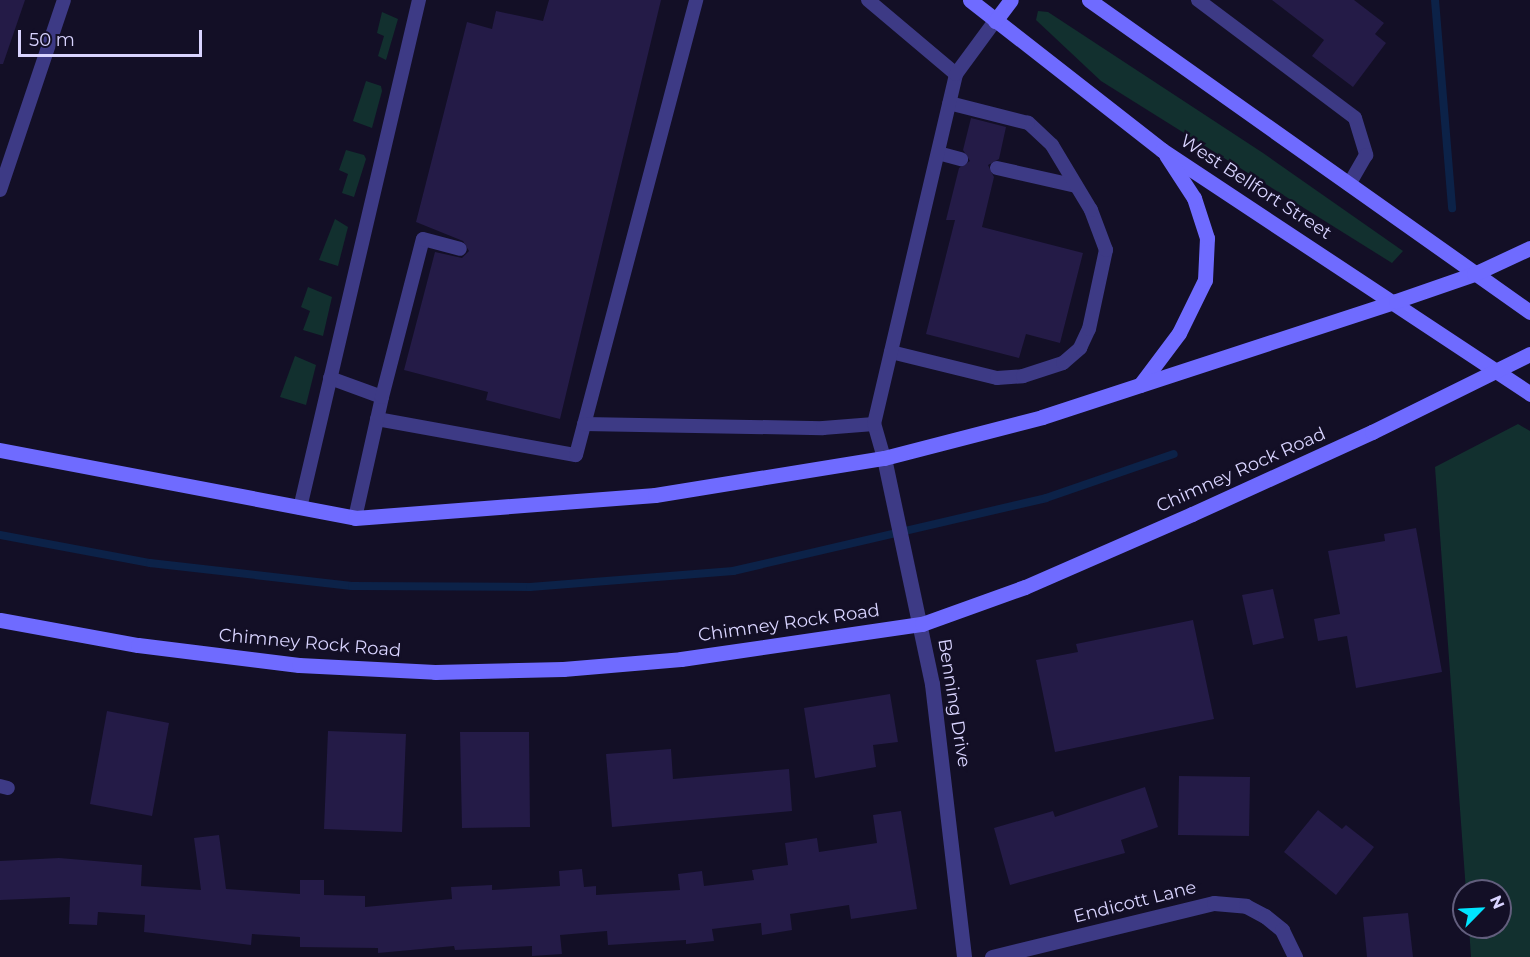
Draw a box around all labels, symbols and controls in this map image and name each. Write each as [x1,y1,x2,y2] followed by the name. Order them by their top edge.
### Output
[21,18,206,56] scale bar
[29,29,75,51] text: 50 m
[1176,130,1336,244] street label: West Bellfort Street
[1153,423,1329,517] street label: Chimney Rock Road
[697,600,881,646] street label: Chimney Rock Road
[218,624,402,662] street label: Chimney Rock Road
[933,637,975,769] street label: Benning Drive
[1071,876,1199,928] street label: Endicott Lane
[1452,879,1512,939] north arrow
[1486,893,1508,912] text: N

